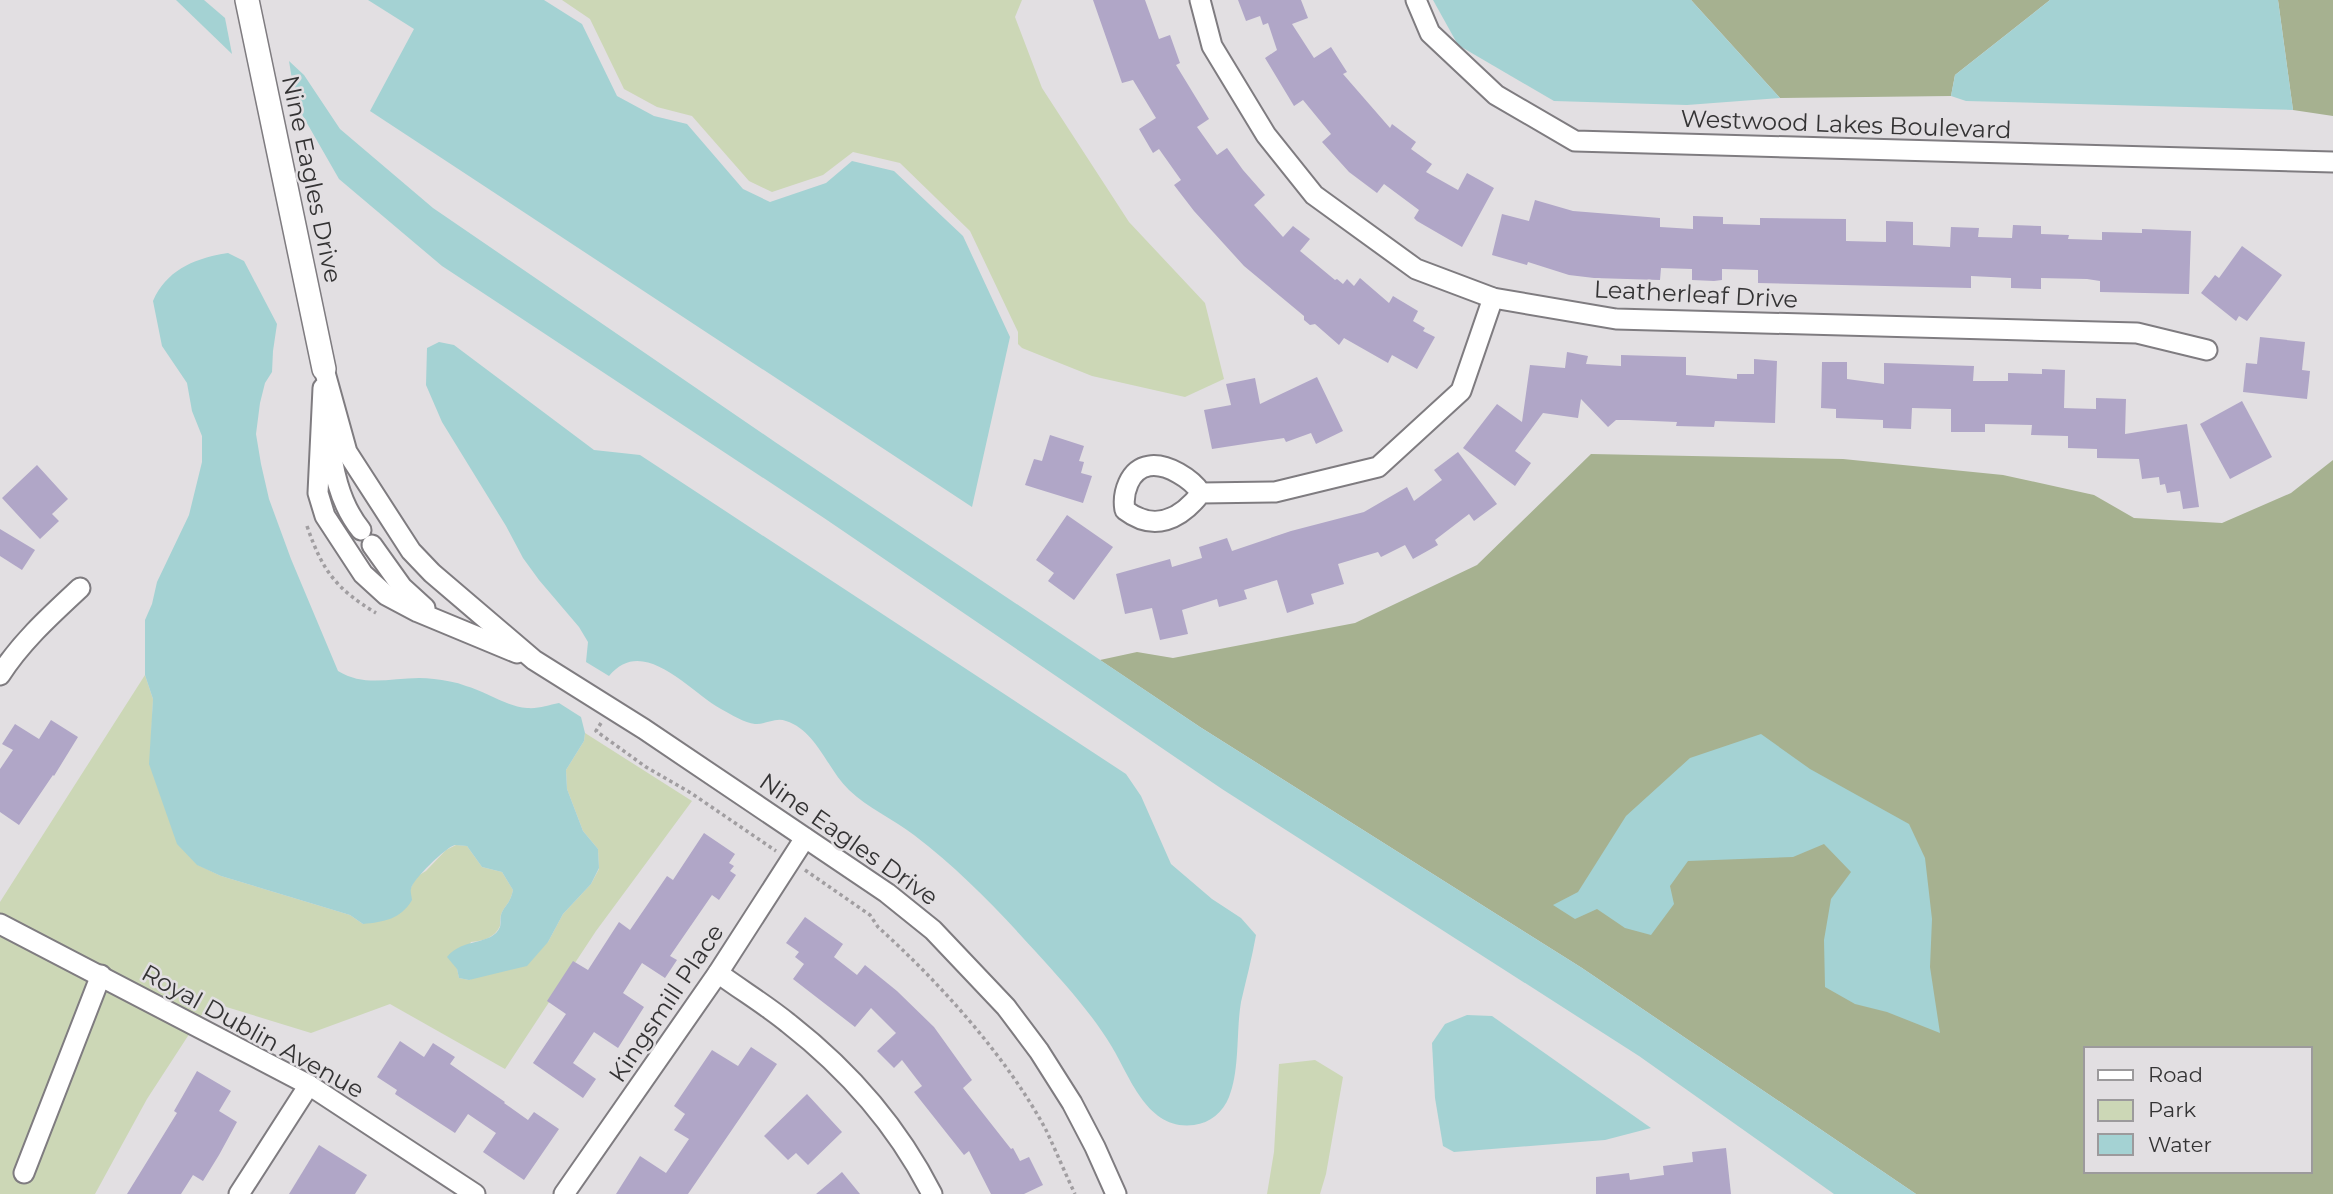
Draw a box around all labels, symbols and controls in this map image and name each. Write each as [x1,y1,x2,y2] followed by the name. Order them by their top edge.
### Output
[276,73,348,285] street label: Nine Eagles Drive
[1680,104,2012,144] street label: Westwood Lakes Boulevard
[1593,274,1799,314] street label: Leatherleaf Drive
[754,767,944,911] street label: Nine Eagles Drive
[602,918,730,1088] street label: Kingsmill Place
[137,958,369,1104] street label: Royal Dublin Avenue
[2084,1047,2312,1173] legend
[2148,1062,2203,1087] text: Road
[2148,1097,2196,1122] text: Park
[2148,1132,2212,1157] text: Water

